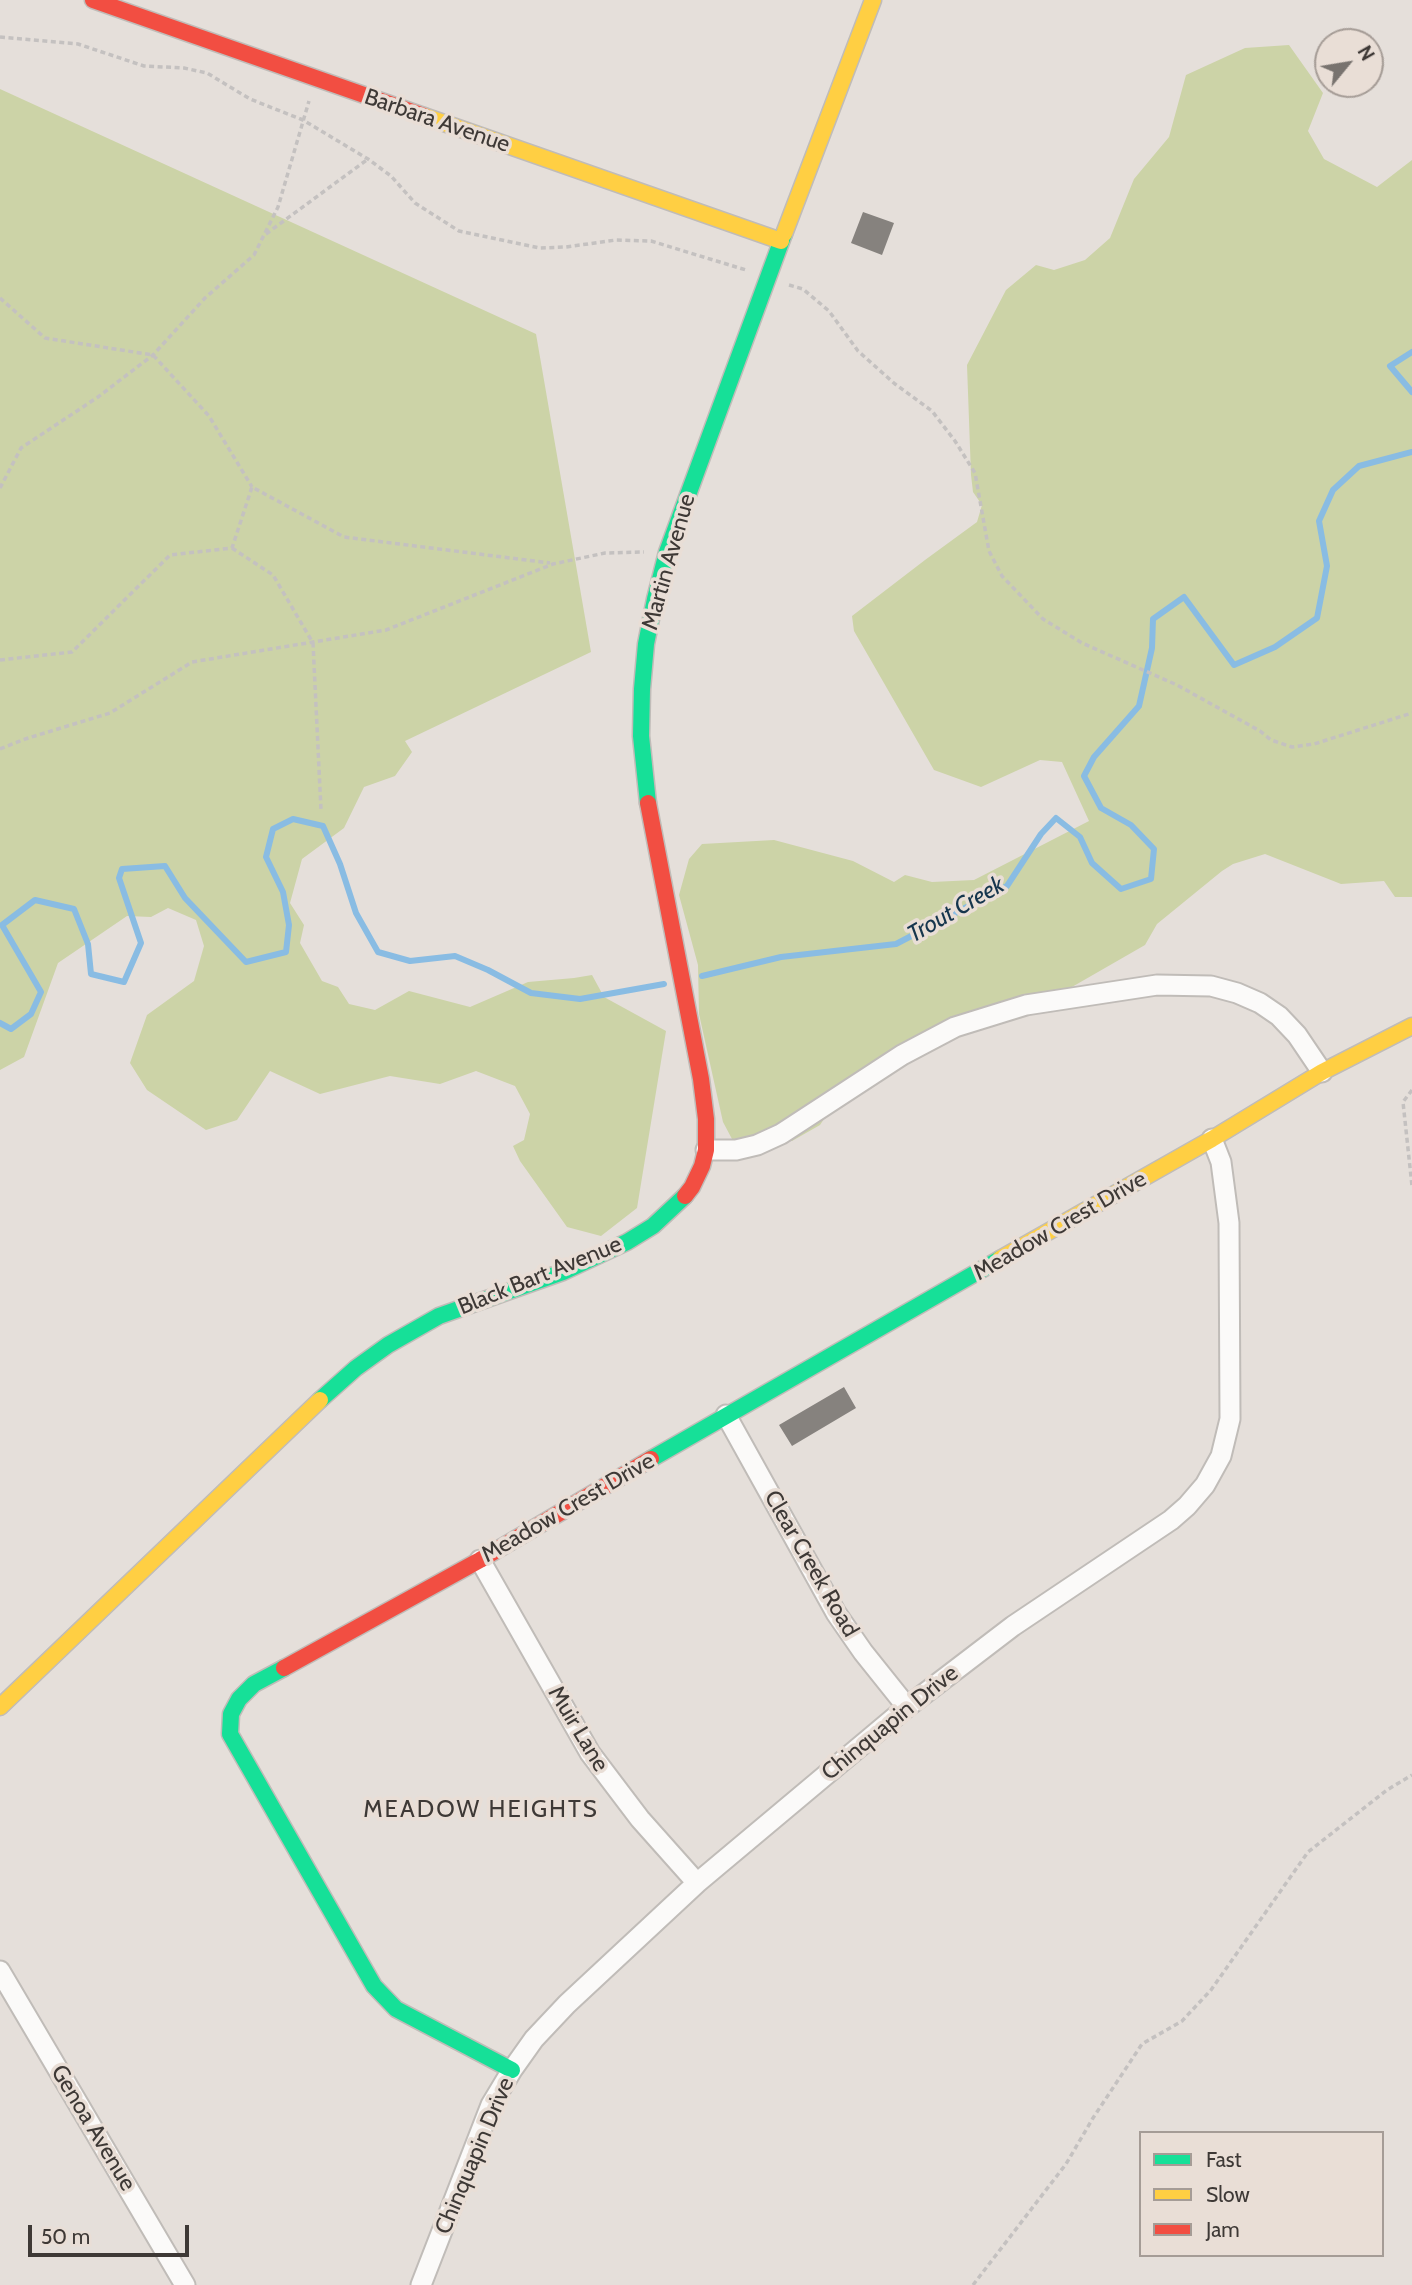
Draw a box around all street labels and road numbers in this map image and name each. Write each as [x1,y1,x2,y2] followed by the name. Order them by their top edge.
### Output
[361,83,513,159] street label: Barbara Avenue
[636,491,702,633] street label: Martin Avenue
[969,1165,1151,1287] street label: Meadow Crest Drive
[454,1231,626,1321] street label: Black Bart Avenue
[477,1447,659,1569] street label: Meadow Crest Drive
[758,1486,864,1642] street label: Clear Creek Road
[816,1660,964,1786] street label: Chinquapin Drive
[542,1681,614,1777] street label: Muir Lane
[45,2060,141,2196] street label: Genoa Avenue
[430,2073,520,2239] street label: Chinquapin Drive

